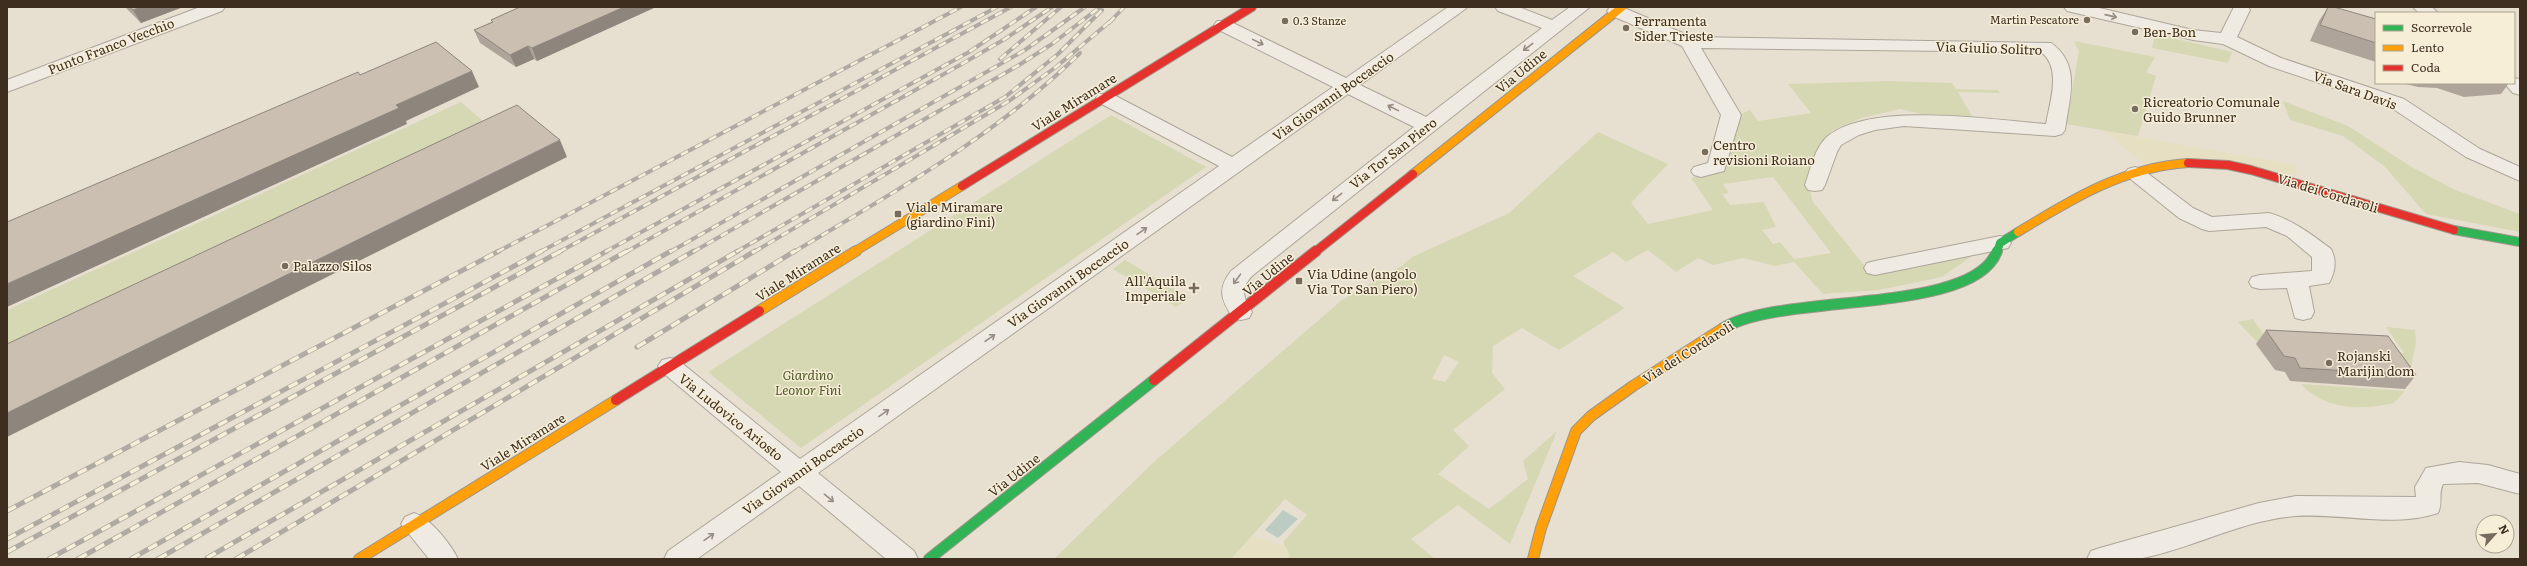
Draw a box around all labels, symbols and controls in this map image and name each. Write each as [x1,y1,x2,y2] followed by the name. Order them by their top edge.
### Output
[1634,11,1714,45] place label: Ferramenta Sider Trieste
[1990,11,2079,27] place label: Martin Pescatore
[1293,12,1346,28] place label: 0.3 Stanze
[2104,12,2117,20] one-way arrow
[2375,12,2515,84] legend
[45,13,177,78] street label: Punto Franco Vecchio
[2082,15,2092,25] marker: Martin Pescatore
[1280,16,1290,26] marker: 0.3 Stanze
[2411,18,2472,36] text: Scorrevole
[2143,22,2196,41] place label: Ben-Bon
[1621,23,1631,33] marker: Ferramenta Sider Trieste
[2130,27,2140,37] marker: Ben-Bon
[1935,36,2043,59] street label: Via Giulio Solitro
[2411,38,2444,56] text: Lento
[1252,39,1264,46] one-way arrow
[1522,43,1533,52] one-way arrow
[1491,44,1551,97] street label: Via Udine
[1268,46,1398,145] street label: Via Giovanni Boccaccio
[2411,58,2441,76] text: Coda
[2311,66,2400,114] street label: Via Sara Davis
[1028,68,1120,135] street label: Viale Miramare
[2143,92,2280,126] place label: Ricreatorio Comunale Guido Brunner
[1387,104,1399,111] one-way arrow
[2130,104,2140,114] marker: Ricreatorio Comunale Guido Brunner
[1345,112,1441,193] street label: Via Tor San Piero
[1713,135,1815,169] place label: Centro revisioni Roiano
[1700,147,1710,157] marker: Centro revisioni Roiano
[2275,168,2381,217] street label: Via dei Cordaroli
[1332,193,1343,201] one-way arrow
[906,197,1003,231] place label: Viale Miramare (giardino Fini)
[893,209,903,219] marker: Viale Miramare (giardino Fini)
[1136,227,1147,235] one-way arrow
[1003,233,1133,332] street label: Via Giovanni Boccaccio
[752,238,844,305] street label: Viale Miramare
[1238,247,1298,300] street label: Via Udine
[293,256,372,275] place label: Palazzo Silos
[280,261,290,271] marker: Palazzo Silos
[1307,264,1418,298] place label: Via Udine (angolo Via Tor San Piero)
[1125,271,1186,305] place label: All'Aquila Imperiale
[1233,274,1241,285] one-way arrow
[1294,276,1304,286] marker: Via Udine (angolo Via Tor San Piero)
[1189,283,1199,293] marker: All'Aquila Imperiale
[1638,316,1738,387] street label: Via dei Cordaroli
[984,334,995,342] one-way arrow
[2337,346,2415,380] place label: Rojanski Marijin dom
[2324,358,2334,368] marker: Rojanski Marijin dom
[775,365,841,399] park label: Giardino Leonor Fini
[675,369,788,465] street label: Via Ludovico Ariosto
[477,408,569,475] street label: Viale Miramare
[878,409,889,417] one-way arrow
[738,420,868,519] street label: Via Giovanni Boccaccio
[984,448,1044,501] street label: Via Udine
[823,493,834,502] one-way arrow
[2475,514,2515,554] north arrow
[2496,521,2514,537] text: N
[703,532,714,541] one-way arrow

